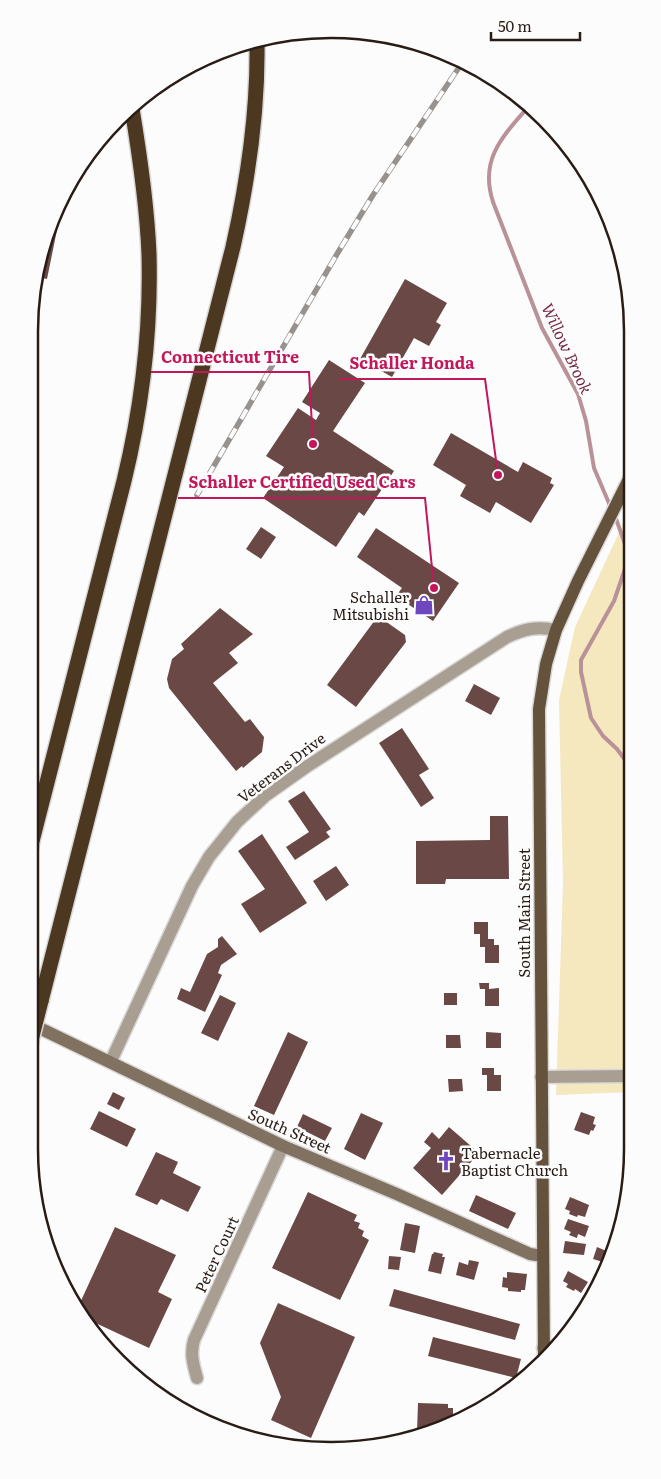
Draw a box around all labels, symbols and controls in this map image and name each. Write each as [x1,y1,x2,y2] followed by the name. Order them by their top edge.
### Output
[491,10,580,42] scale bar
[498,14,532,37] text: 50 m
[537,299,600,397] water label: Willow Brook
[151,341,309,372] callout: Connecticut Tire
[161,344,299,368] text: Connecticut Tire
[340,348,485,379] callout: Schaller Honda
[349,350,475,374] text: Schaller Honda
[178,467,425,498] callout: Schaller Certified Used Cars
[189,469,415,493] text: Schaller Certified Used Cars
[332,585,409,625] place label: Schaller Mitsubishi
[413,594,435,616] shop icon: Schaller Mitsubishi
[232,726,330,808] street label: Veterans Drive
[512,848,535,978] street label: South Main Street
[245,1101,335,1159] street label: South Street
[461,1141,568,1181] place label: Tabernacle Baptist Church
[435,1150,457,1172] church icon: Tabernacle Baptist Church
[188,1212,244,1296] street label: Peter Court

